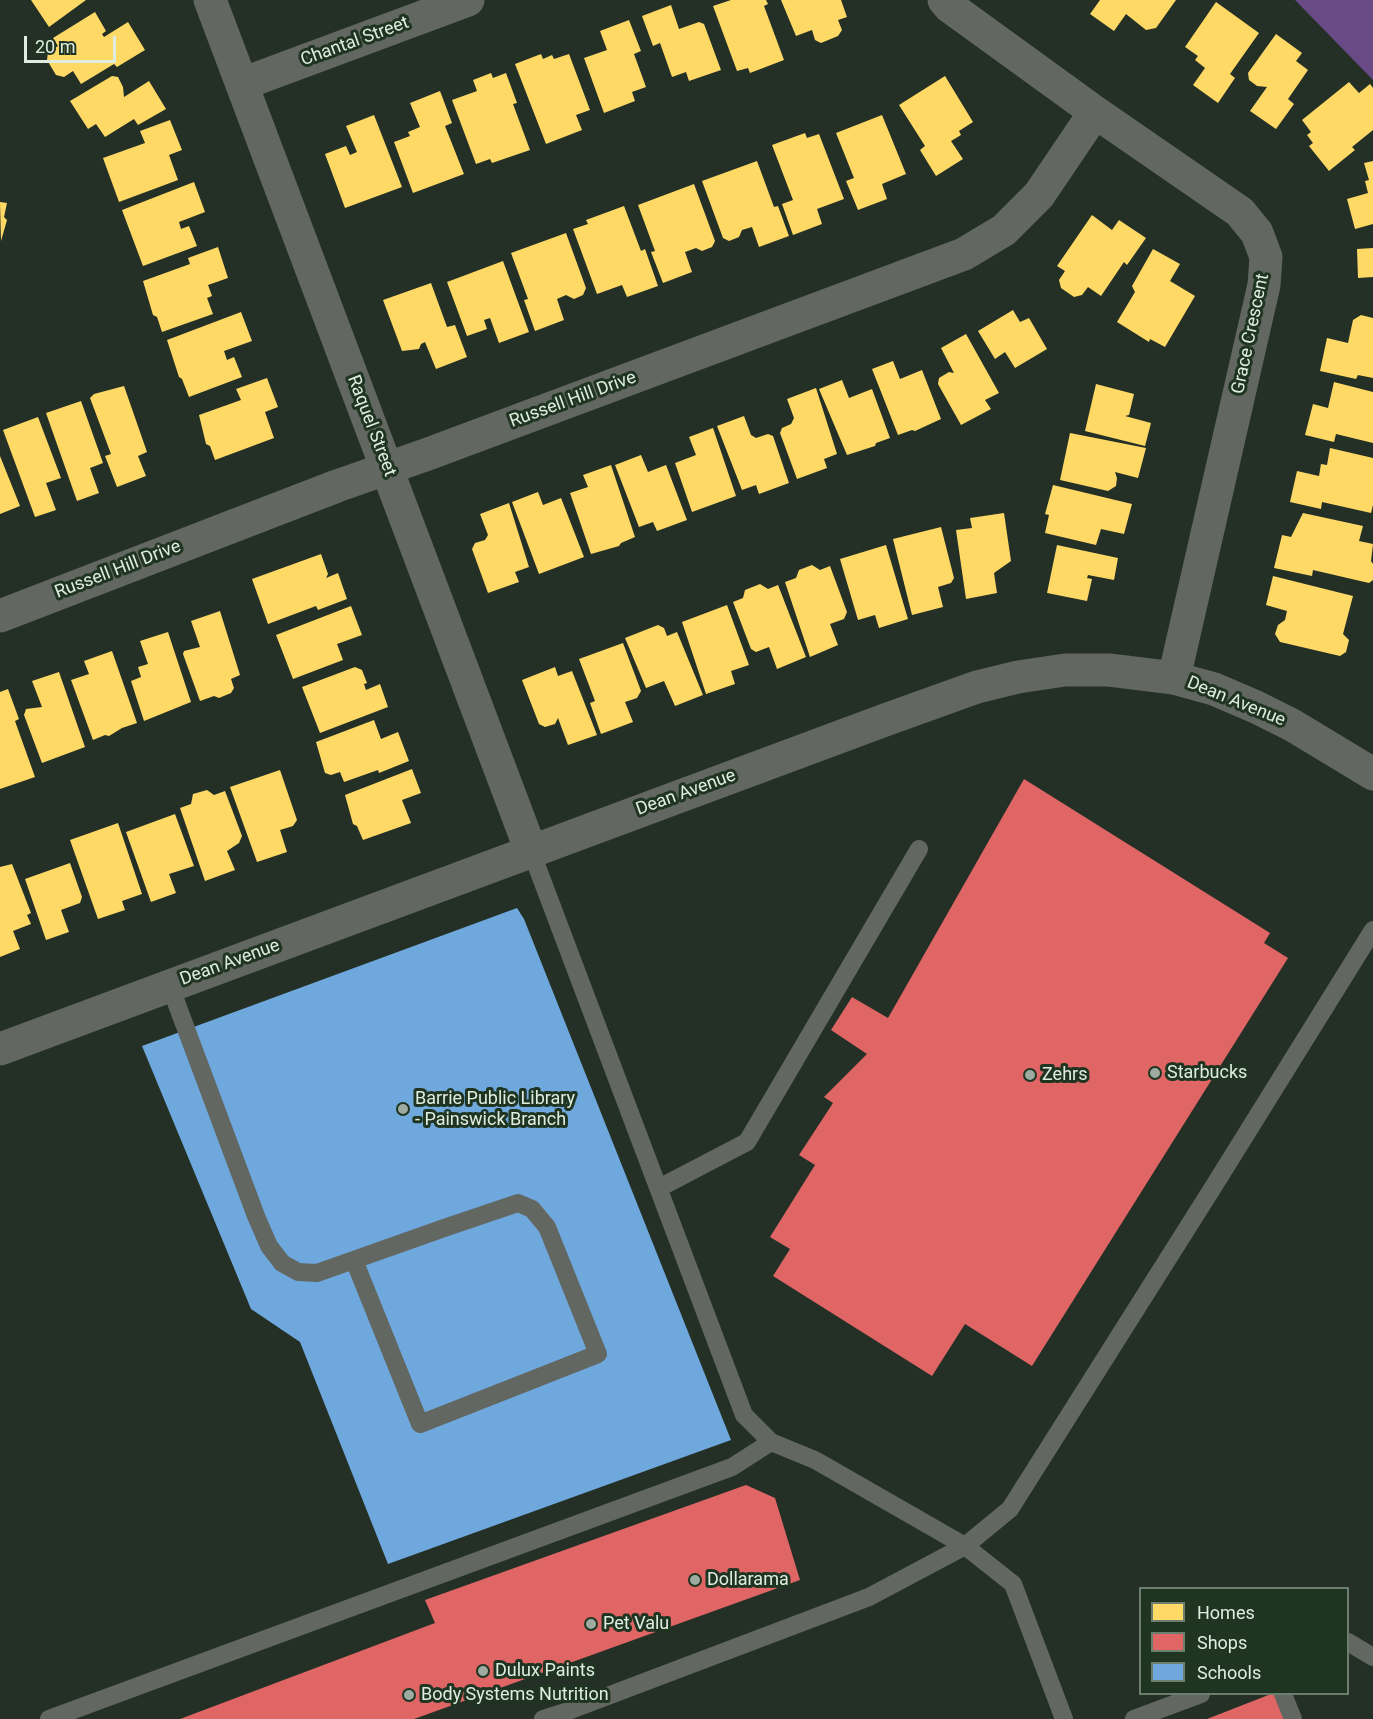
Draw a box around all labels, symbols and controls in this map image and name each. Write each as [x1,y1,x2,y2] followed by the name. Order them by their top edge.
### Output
[298,12,412,72] street label: Chantal Street
[27,24,118,62] scale bar
[35,36,75,57] text: 20 m
[1228,272,1274,396] street label: Grace Crescent
[507,367,639,433] street label: Russell Hill Drive
[342,372,400,480] street label: Raquel Street
[52,536,184,604] street label: Russell Hill Drive
[1184,672,1288,732] street label: Dean Avenue
[633,765,739,821] street label: Dean Avenue
[177,935,283,991] street label: Dean Avenue
[1167,1062,1247,1084] place label: Starbucks
[1042,1064,1087,1086] place label: Zehrs
[1148,1066,1162,1080] marker: Starbucks
[1023,1068,1037,1082] marker: Zehrs
[415,1088,575,1130] place label: Barrie Public Library - Painswick Branch
[396,1102,410,1116] marker: Barrie Public Library - Painswick Branch
[707,1569,789,1591] place label: Dollarama
[688,1573,702,1587] marker: Dollarama
[1139,1587,1349,1695] legend
[1197,1602,1255,1623] text: Homes
[603,1613,669,1635] place label: Pet Valu
[584,1617,598,1631] marker: Pet Valu
[1197,1632,1247,1653] text: Shops
[495,1660,595,1682] place label: Dulux Paints
[1197,1662,1261,1683] text: Schools
[476,1664,490,1678] marker: Dulux Paints
[421,1684,609,1706] place label: Body Systems Nutrition
[402,1688,416,1702] marker: Body Systems Nutrition

